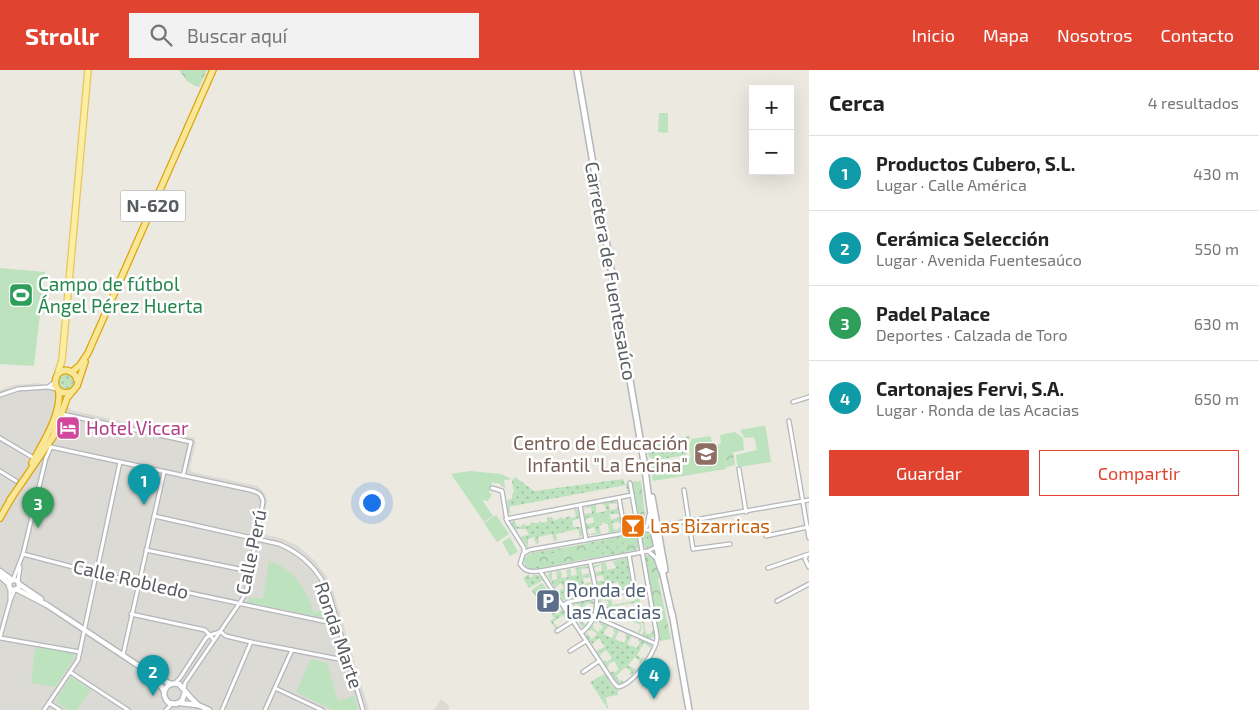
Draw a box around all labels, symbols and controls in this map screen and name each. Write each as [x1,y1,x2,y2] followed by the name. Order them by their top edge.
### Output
[129,13,479,58] search box
[25,21,99,50] text: Strollr
[147,21,175,49] icon: search
[187,24,287,47] text: Buscar aquí
[912,24,955,46] text: Inicio
[983,24,1029,46] text: Mapa
[1057,24,1132,46] text: Nosotros
[1160,24,1234,46] text: Contacto
[749,85,794,175] map controls
[749,85,794,130] button: +
[829,90,885,115] text: Cerca
[1148,93,1239,112] text: 4 resultados
[749,130,794,175] button: −
[876,152,1075,175] text: Productos Cubero, S.L.
[581,160,642,382] street label: Carretera de Fuentesaúco
[842,164,848,183] text: 1
[1193,164,1239,183] text: 430 m
[876,175,1027,194] text: Lugar · Calle América
[120,190,186,222] road number: N-620
[876,227,1049,250] text: Cerámica Selección
[840,239,850,258] text: 2
[1195,239,1239,258] text: 550 m
[876,250,1082,269] text: Lugar · Avenida Fuentesaúco
[38,272,203,317] place label: Campo de fútbol Ángel Pérez Huerta
[8,282,34,308] sports icon: Campo de fútbol Ángel Pérez Huerta
[876,302,990,325] text: Padel Palace
[840,314,850,333] text: 3
[1194,314,1239,333] text: 630 m
[876,325,1068,344] text: Deportes · Calzada de Toro
[876,377,1064,400] text: Cartonajes Fervi, S.A.
[840,389,850,408] text: 4
[1194,389,1239,408] text: 650 m
[876,400,1079,419] text: Lugar · Ronda de las Acacias
[55,415,81,441] hotel icon: Hotel Viccar
[86,416,189,439] place label: Hotel Viccar
[513,431,688,476] place label: Centro de Educación Infantil "La Encina"
[693,441,719,467] school or university icon: Centro de Educación Infantil "La Encina"
[829,450,1029,496] button: Guardar
[1039,450,1239,496] button: Compartir
[128,464,160,505] pin: 1
[22,487,54,528] pin: 3
[359,490,385,516] your location
[230,507,271,597] street label: Calle Perú
[620,513,646,539] bar icon: Las Bizarricas
[650,514,770,537] place label: Las Bizarricas
[71,554,191,603] street label: Calle Robledo
[566,578,661,623] place label: Ronda de las Acacias
[310,579,368,691] street label: Ronda Marte
[535,588,561,614] parking icon: Ronda de las Acacias
[137,655,169,696] pin: 2
[638,658,670,699] pin: 4

